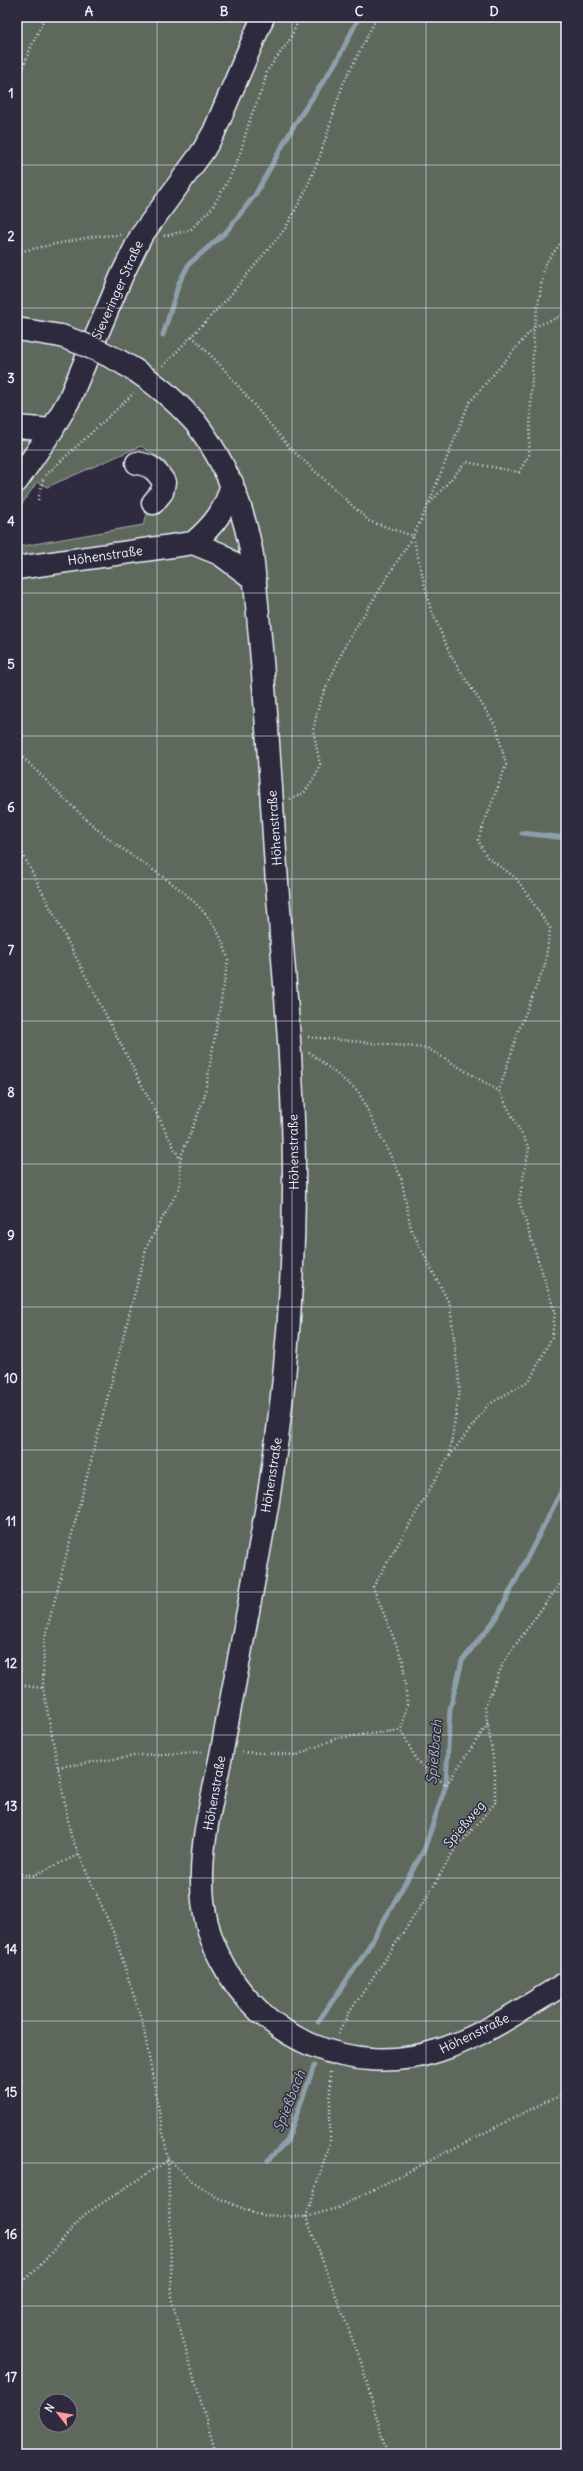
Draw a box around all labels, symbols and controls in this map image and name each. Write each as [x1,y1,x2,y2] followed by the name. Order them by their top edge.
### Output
[85,3,94,20] text: A
[220,3,229,20] text: B
[355,3,364,20] text: C
[489,3,499,20] text: D
[8,85,14,102] text: 1
[7,228,15,245] text: 2
[88,238,147,342] street label: Sieveringer Straße
[7,370,15,387] text: 3
[7,513,15,530] text: 4
[66,542,144,569] street label: Höhenstraße
[7,656,15,673] text: 5
[263,790,286,866] street label: Höhenstraße
[7,799,15,816] text: 6
[8,942,15,959] text: 7
[7,1084,15,1101] text: 8
[284,1114,303,1190] street label: Höhenstraße
[7,1227,15,1244] text: 9
[4,1370,18,1387] text: 10
[257,1436,286,1514] street label: Höhenstraße
[6,1513,16,1530] text: 11
[5,1655,17,1672] text: 12
[422,1718,446,1785] water label: Spießbach
[200,1754,229,1832] street label: Höhenstraße
[440,1797,489,1851] street label: Spießweg
[5,1798,17,1815] text: 13
[5,1941,18,1958] text: 14
[437,2009,512,2058] street label: Höhenstraße
[269,2067,309,2135] water label: Spießbach
[5,2084,18,2101] text: 15
[5,2226,18,2243] text: 16
[5,2369,17,2386] text: 17
[38,2393,78,2433] north arrow
[41,2401,57,2415] text: N

